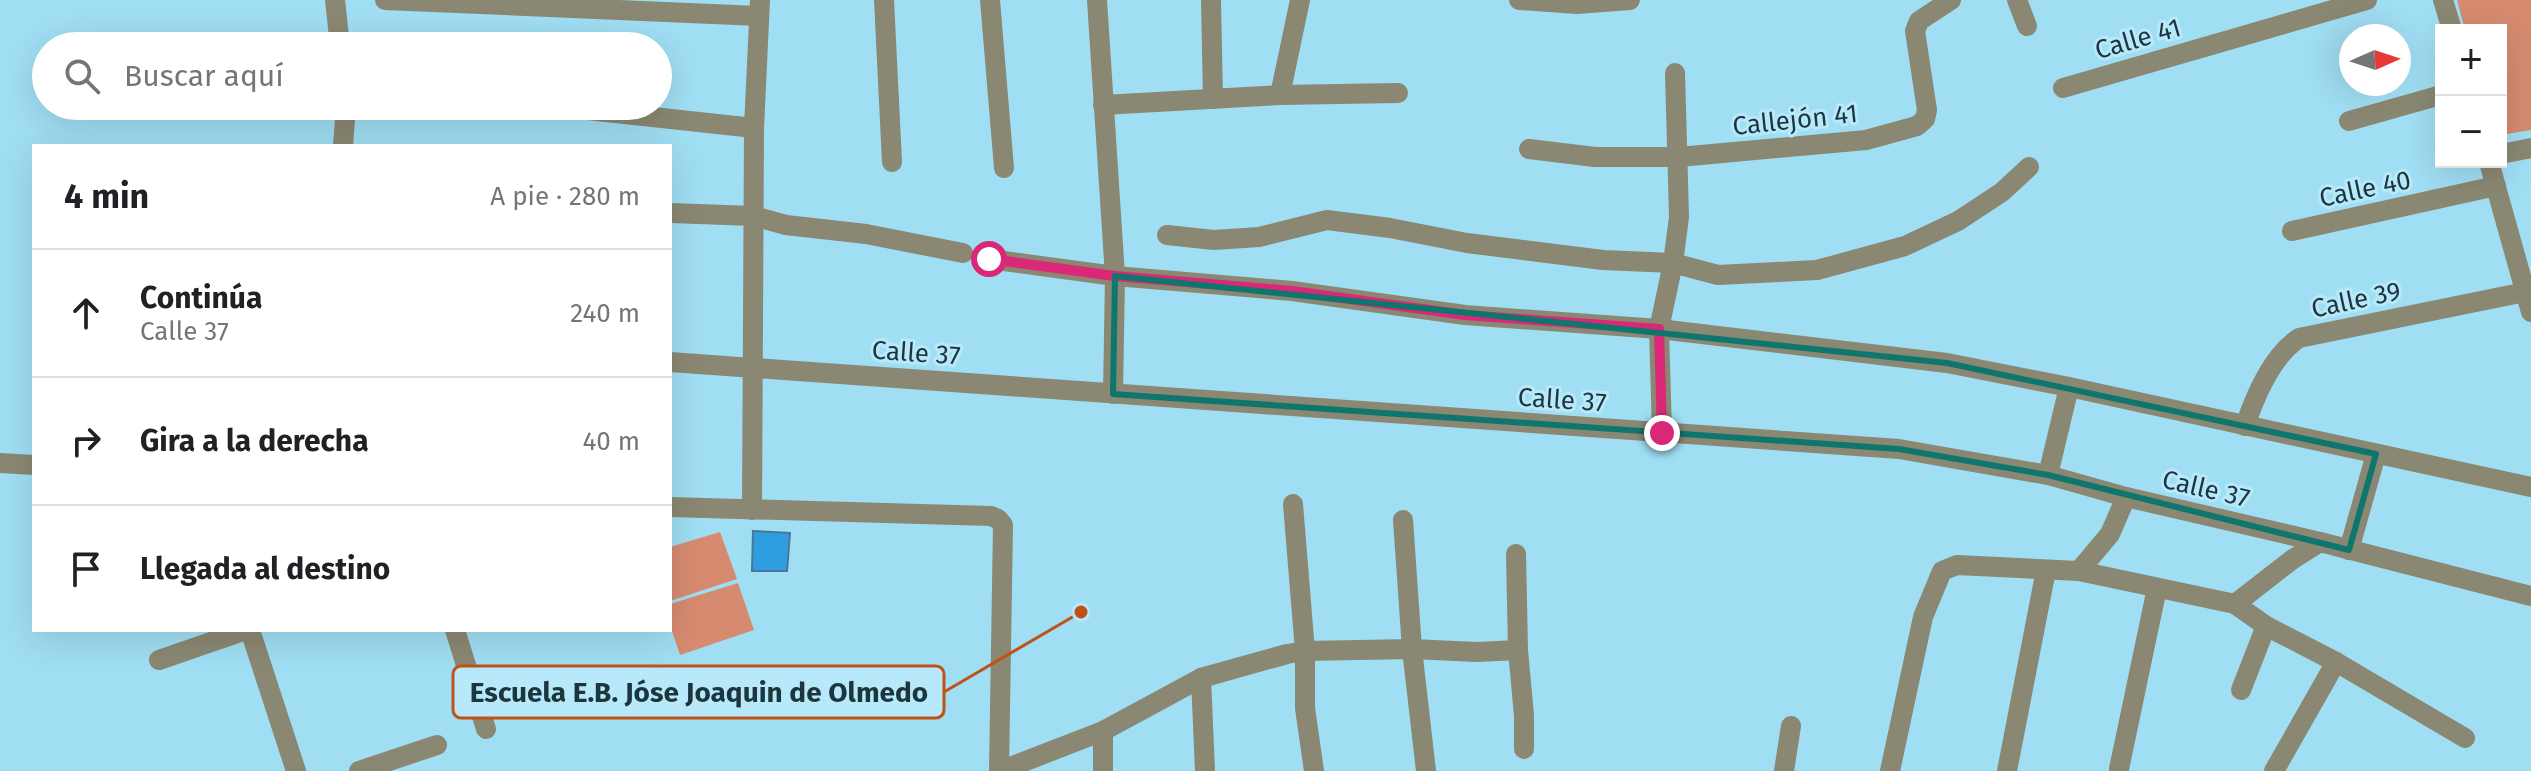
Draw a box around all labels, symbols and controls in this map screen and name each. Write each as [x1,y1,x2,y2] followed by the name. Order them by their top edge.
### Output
[2091,12,2185,66] street label: Calle 41
[2339,24,2411,96] north arrow
[2435,24,2507,168] map controls
[2435,24,2507,96] button: +
[32,32,672,120] search box
[60,54,104,98] icon: search
[124,58,284,94] text: Buscar aquí
[2435,96,2507,168] button: −
[1731,98,1859,142] street label: Callejón 41
[2316,164,2414,214] street label: Calle 40
[64,176,149,217] text: 4 min
[490,181,640,212] text: A pie · 280 m
[971,241,1007,277] route start
[2308,275,2404,325] street label: Calle 39
[140,280,262,316] text: Continúa
[64,291,108,335] icon: ahead
[570,298,640,329] text: 240 m
[140,316,229,347] text: Calle 37
[871,334,961,372] street label: Calle 37
[1517,381,1607,419] street label: Calle 37
[1644,415,1680,451] route end
[64,419,108,463] icon: right
[140,423,369,459] text: Gira a la derecha
[582,426,640,457] text: 40 m
[2159,464,2253,514] street label: Calle 37
[64,547,108,591] icon: arrive
[140,551,390,587] text: Llegada al destino
[453,666,944,718] callout: Escuela E.B. Jóse Joaquin de Olmedo
[470,676,928,709] text: Escuela E.B. Jóse Joaquin de Olmedo

